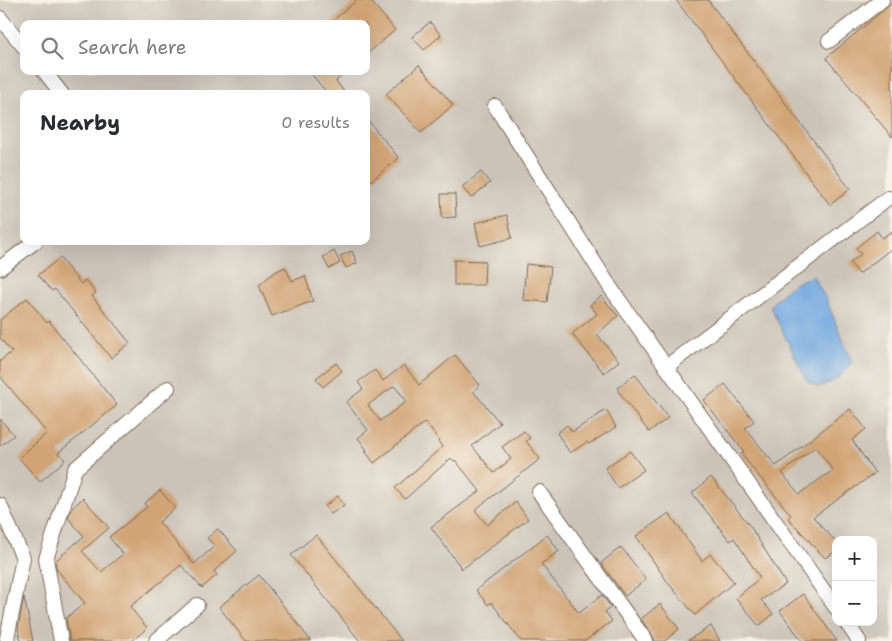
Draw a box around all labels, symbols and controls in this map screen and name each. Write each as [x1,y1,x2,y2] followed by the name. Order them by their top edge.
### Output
[20,20,370,75] search box
[38,34,66,62] icon: search
[78,35,187,60] text: Search here
[40,109,120,137] text: Nearby
[281,112,350,133] text: 0 results
[832,536,877,626] map controls
[832,536,877,581] button: +
[832,581,877,626] button: −

